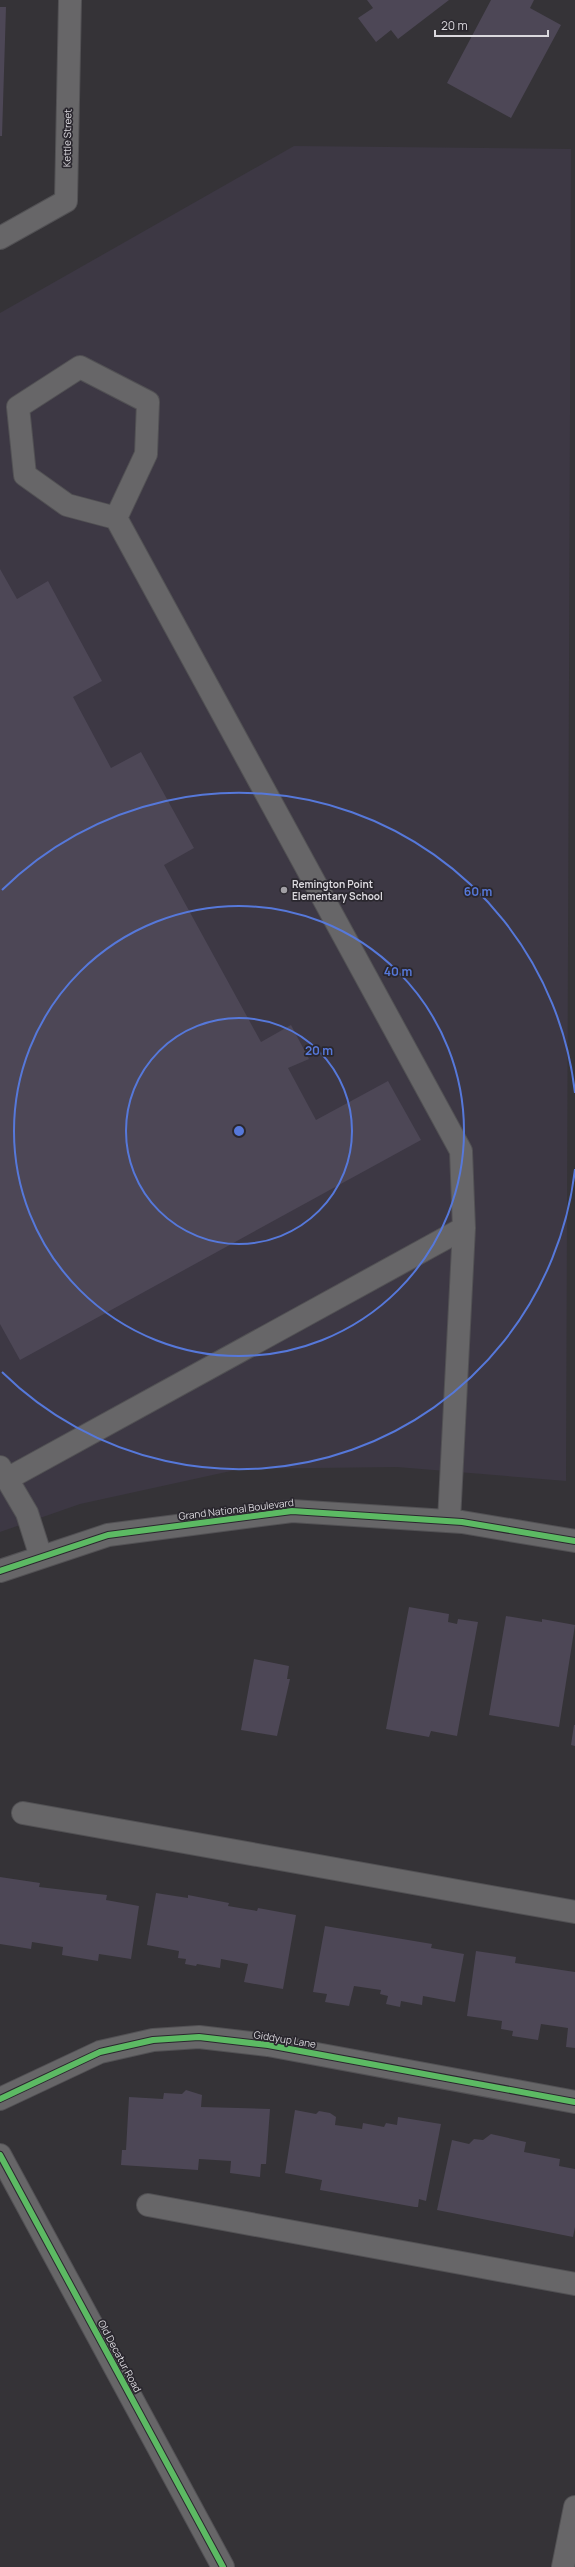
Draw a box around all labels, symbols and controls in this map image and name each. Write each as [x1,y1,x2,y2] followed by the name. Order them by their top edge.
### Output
[435,12,548,38] scale bar
[441,17,468,34] text: 20 m
[59,109,75,167] street label: Kettle Street
[292,877,383,903] place label: Remington Point Elementary School
[464,883,492,900] text: 60 m
[279,885,289,895] marker: Remington Point Elementary School
[384,963,412,980] text: 40 m
[305,1042,333,1059] text: 20 m
[232,1124,246,1138] centre of rings
[178,1495,295,1523] street label: Grand National Boulevard
[253,2027,317,2051] street label: Giddyup Lane
[95,2317,145,2395] street label: Old Decatur Road

